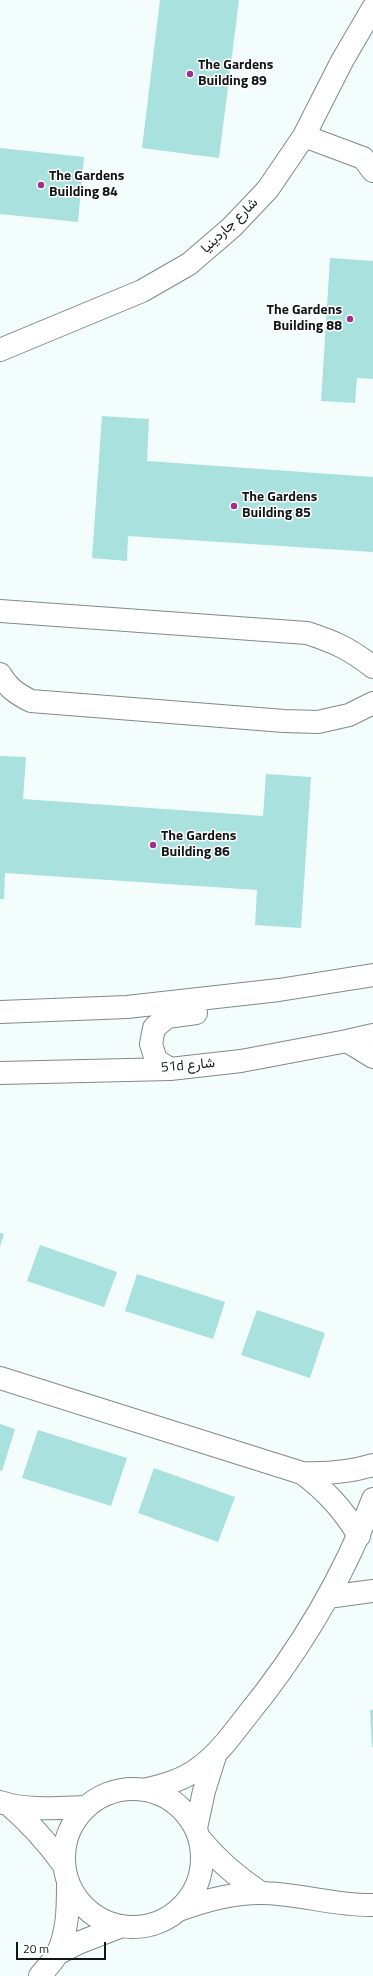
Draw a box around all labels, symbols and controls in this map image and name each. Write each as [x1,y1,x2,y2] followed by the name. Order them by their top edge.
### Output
[198,58,273,90] place label: The Gardens Building 89
[185,69,195,79] marker: The Gardens Building 89
[49,169,124,202] place label: The Gardens Building 84
[36,180,46,190] marker: The Gardens Building 84
[198,195,262,257] street label: شارع جاردينيا
[267,303,342,336] place label: The Gardens Building 88
[345,314,355,324] marker: The Gardens Building 88
[242,490,317,522] place label: The Gardens Building 85
[229,501,239,511] marker: The Gardens Building 85
[161,829,236,862] place label: The Gardens Building 86
[148,840,158,850] marker: The Gardens Building 86
[160,1055,216,1077] street label: 51d شارع
[18,1934,108,1960] scale bar
[23,1939,49,1958] text: 20 m

